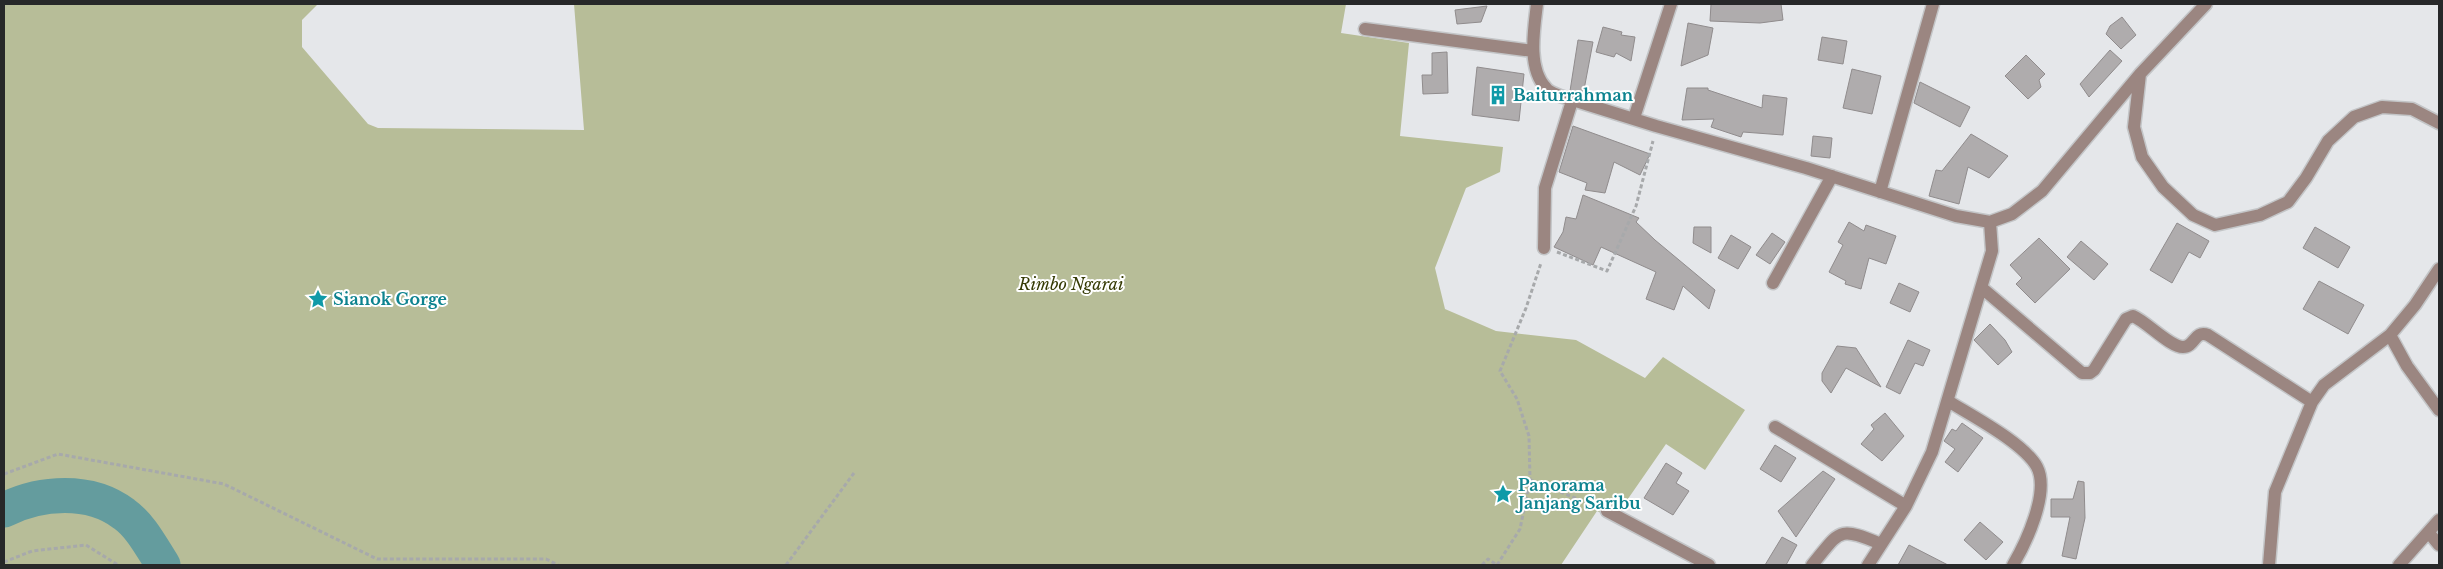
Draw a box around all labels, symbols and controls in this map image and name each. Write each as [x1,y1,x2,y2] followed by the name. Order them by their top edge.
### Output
[1487,84,1509,106] building icon: Baiturrahman
[1513,85,1634,105] place label: Baiturrahman
[1018,274,1124,294] park label: Rimbo Ngarai
[307,288,329,310] place icon: Sianok Gorge
[333,289,447,309] place label: Sianok Gorge
[1515,475,1641,513] place label: Panorama Janjang Saribu
[1492,483,1514,505] place icon: Panorama Janjang Saribu

